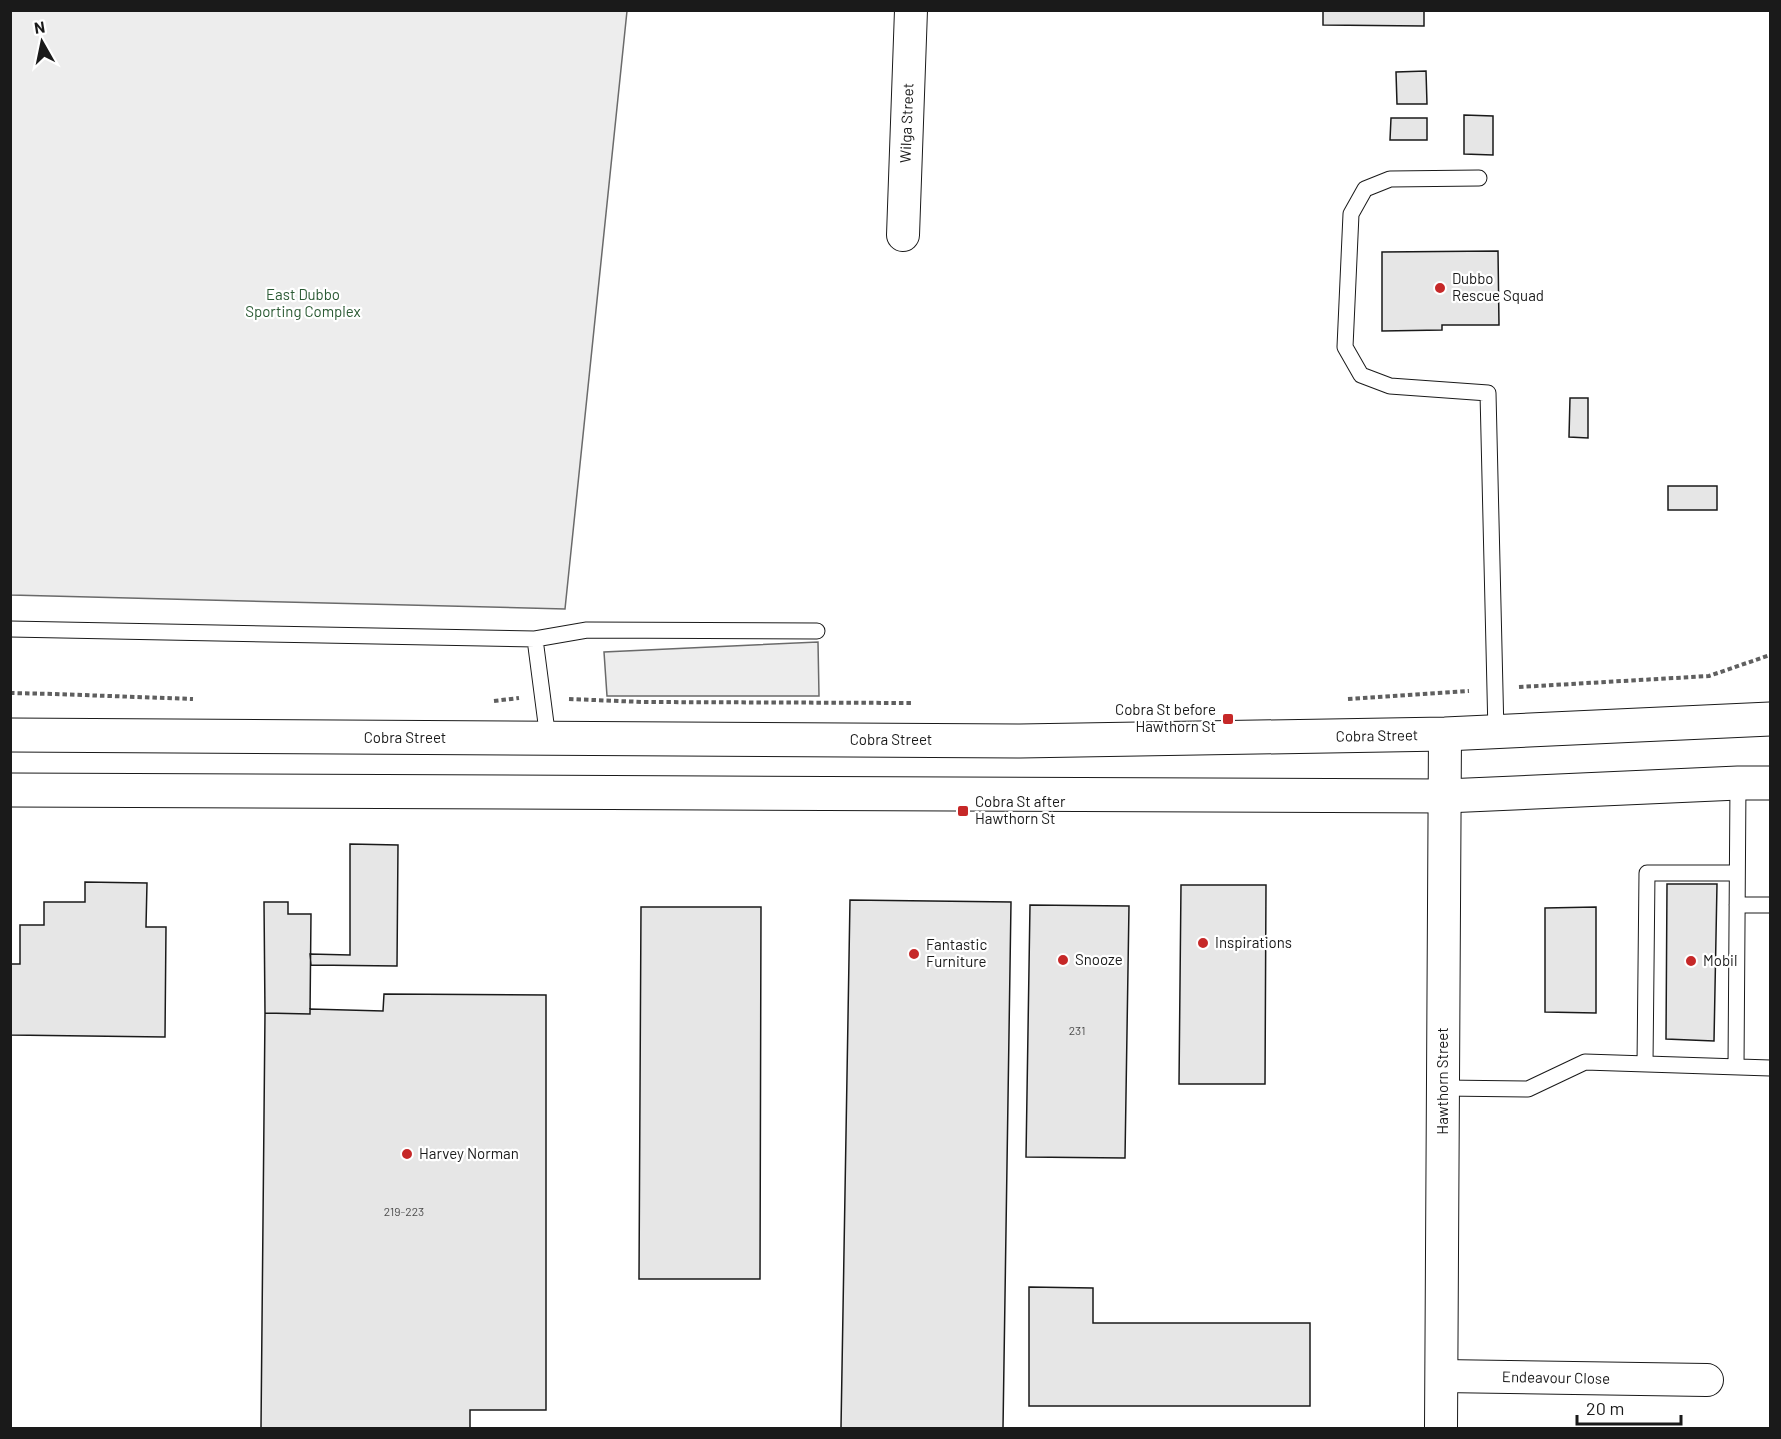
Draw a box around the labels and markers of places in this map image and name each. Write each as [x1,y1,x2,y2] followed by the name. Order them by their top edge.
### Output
[1452,269,1544,304] place label: Dubbo Rescue Squad
[1433,281,1447,295] marker: Dubbo Rescue Squad
[1115,700,1216,735] place label: Cobra St before Hawthorn St
[1221,712,1235,726] marker: Cobra St before Hawthorn St
[975,792,1066,827] place label: Cobra St after Hawthorn St
[956,804,970,818] marker: Cobra St after Hawthorn St
[1215,933,1292,951] place label: Inspirations
[926,935,987,970] place label: Fantastic Furniture
[1196,936,1210,950] marker: Inspirations
[907,947,921,961] marker: Fantastic Furniture
[1075,950,1123,968] place label: Snooze
[1703,951,1737,969] place label: Mobil
[1056,953,1070,967] marker: Snooze
[1684,954,1698,968] marker: Mobil
[419,1144,519,1162] place label: Harvey Norman
[400,1147,414,1161] marker: Harvey Norman

